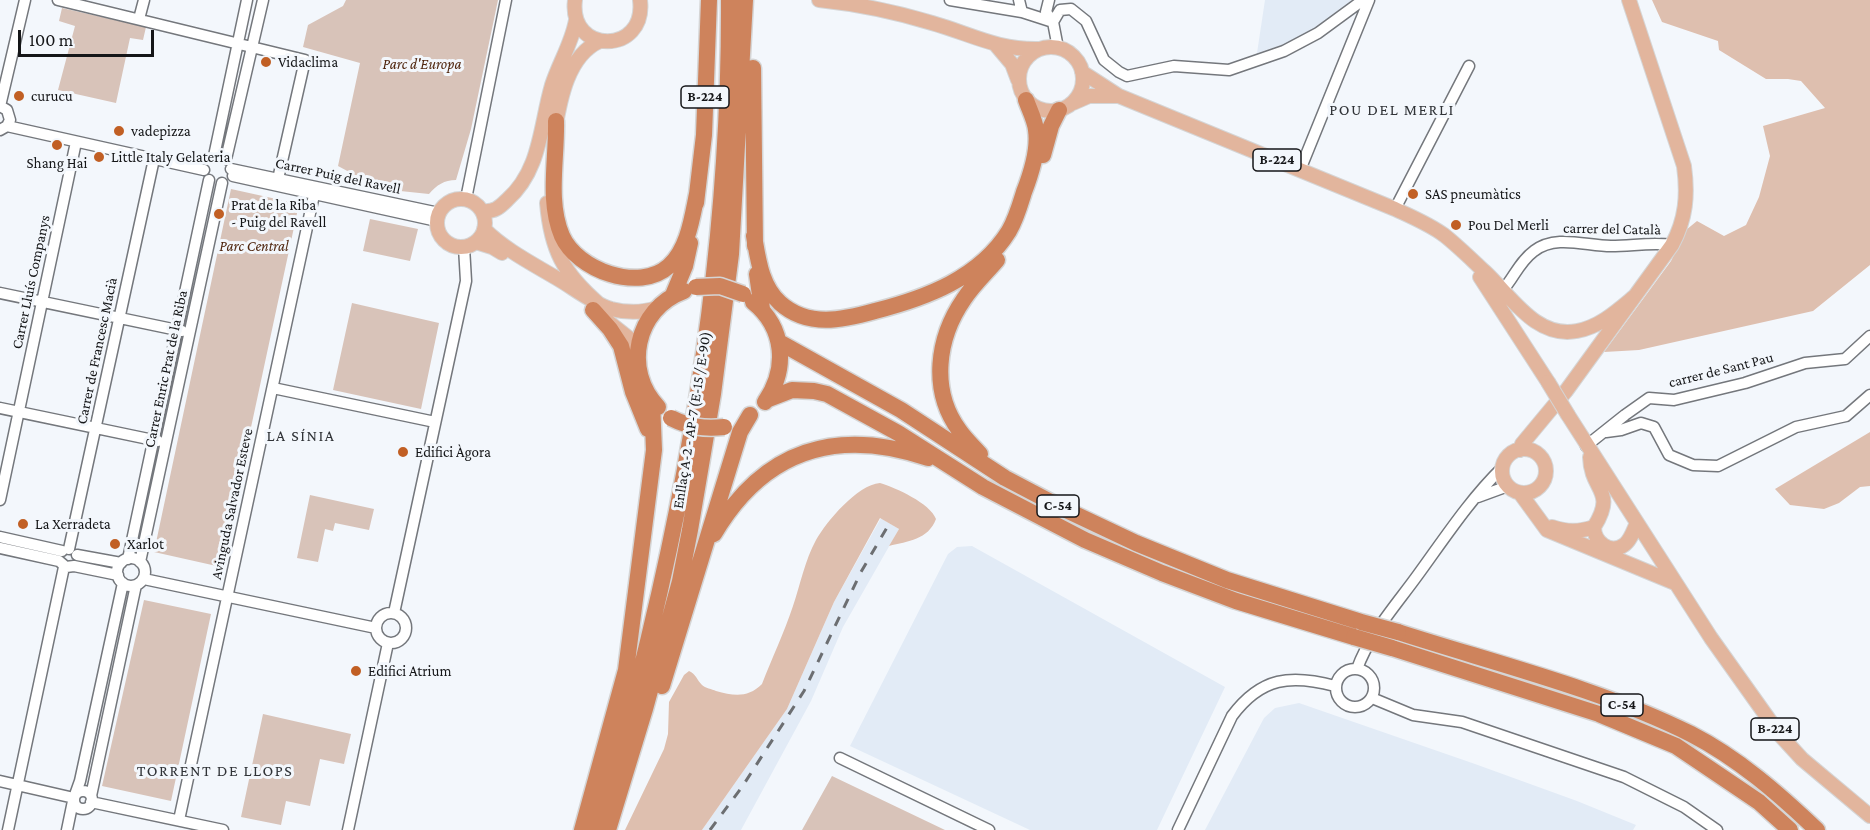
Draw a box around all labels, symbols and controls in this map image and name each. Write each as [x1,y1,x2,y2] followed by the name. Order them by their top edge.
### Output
[21,18,158,56] scale bar
[29,30,73,50] text: 100 m
[278,53,338,71] place label: Vidaclima
[259,55,273,69] marker: Vidaclima
[383,55,461,73] park label: Parc d'Europa
[681,86,729,108] road number: B-224
[31,87,73,105] place label: curucu
[12,89,26,103] marker: curucu
[1329,100,1455,120] district label: POU DEL MERLI
[131,122,191,140] place label: vadepizza
[112,124,126,138] marker: vadepizza
[50,138,64,152] marker: Shang Hai
[111,148,230,166] place label: Little Italy Gelateria
[1253,149,1301,171] road number: B-224
[92,150,106,164] marker: Little Italy Gelateria
[27,154,87,172] place label: Shang Hai
[274,154,402,198] street label: Carrer Puig del Ravell
[1425,185,1521,203] place label: SAS pneumàtics
[1406,187,1420,201] marker: SAS pneumàtics
[231,196,326,231] place label: Prat de la Riba - Puig del Ravell
[212,207,226,221] marker: Prat de la Riba - Puig del Ravell
[8,213,54,351] street label: Carrer Lluís Companys
[1468,216,1549,234] place label: Pou Del Merli
[1449,218,1463,232] marker: Pou Del Merli
[1563,219,1661,239] street label: carrer del Català
[219,237,289,255] park label: Parc Central
[73,276,121,426] street label: Carrer de Francesc Macià
[141,289,191,449] street label: Carrer Enric Prat de la Riba
[669,330,715,510] street label: Enllaç A-2 - AP-7 (E-15 / E-90)
[1667,348,1775,392] street label: carrer de Sant Pau
[267,426,335,446] district label: LA SÍNIA
[207,427,257,581] street label: Avinguda Salvador Esteve
[415,443,491,461] place label: Edifici Àgora
[396,445,410,459] marker: Edifici Àgora
[1037,495,1079,517] road number: C-54
[35,515,111,533] place label: La Xerradeta
[16,517,30,531] marker: La Xerradeta
[127,535,164,553] place label: Xarlot
[108,537,122,551] marker: Xarlot
[368,662,452,680] place label: Edifici Atrium
[349,664,363,678] marker: Edifici Atrium
[1601,694,1643,716] road number: C-54
[1751,718,1799,740] road number: B-224
[137,761,293,781] district label: TORRENT DE LLOPS

